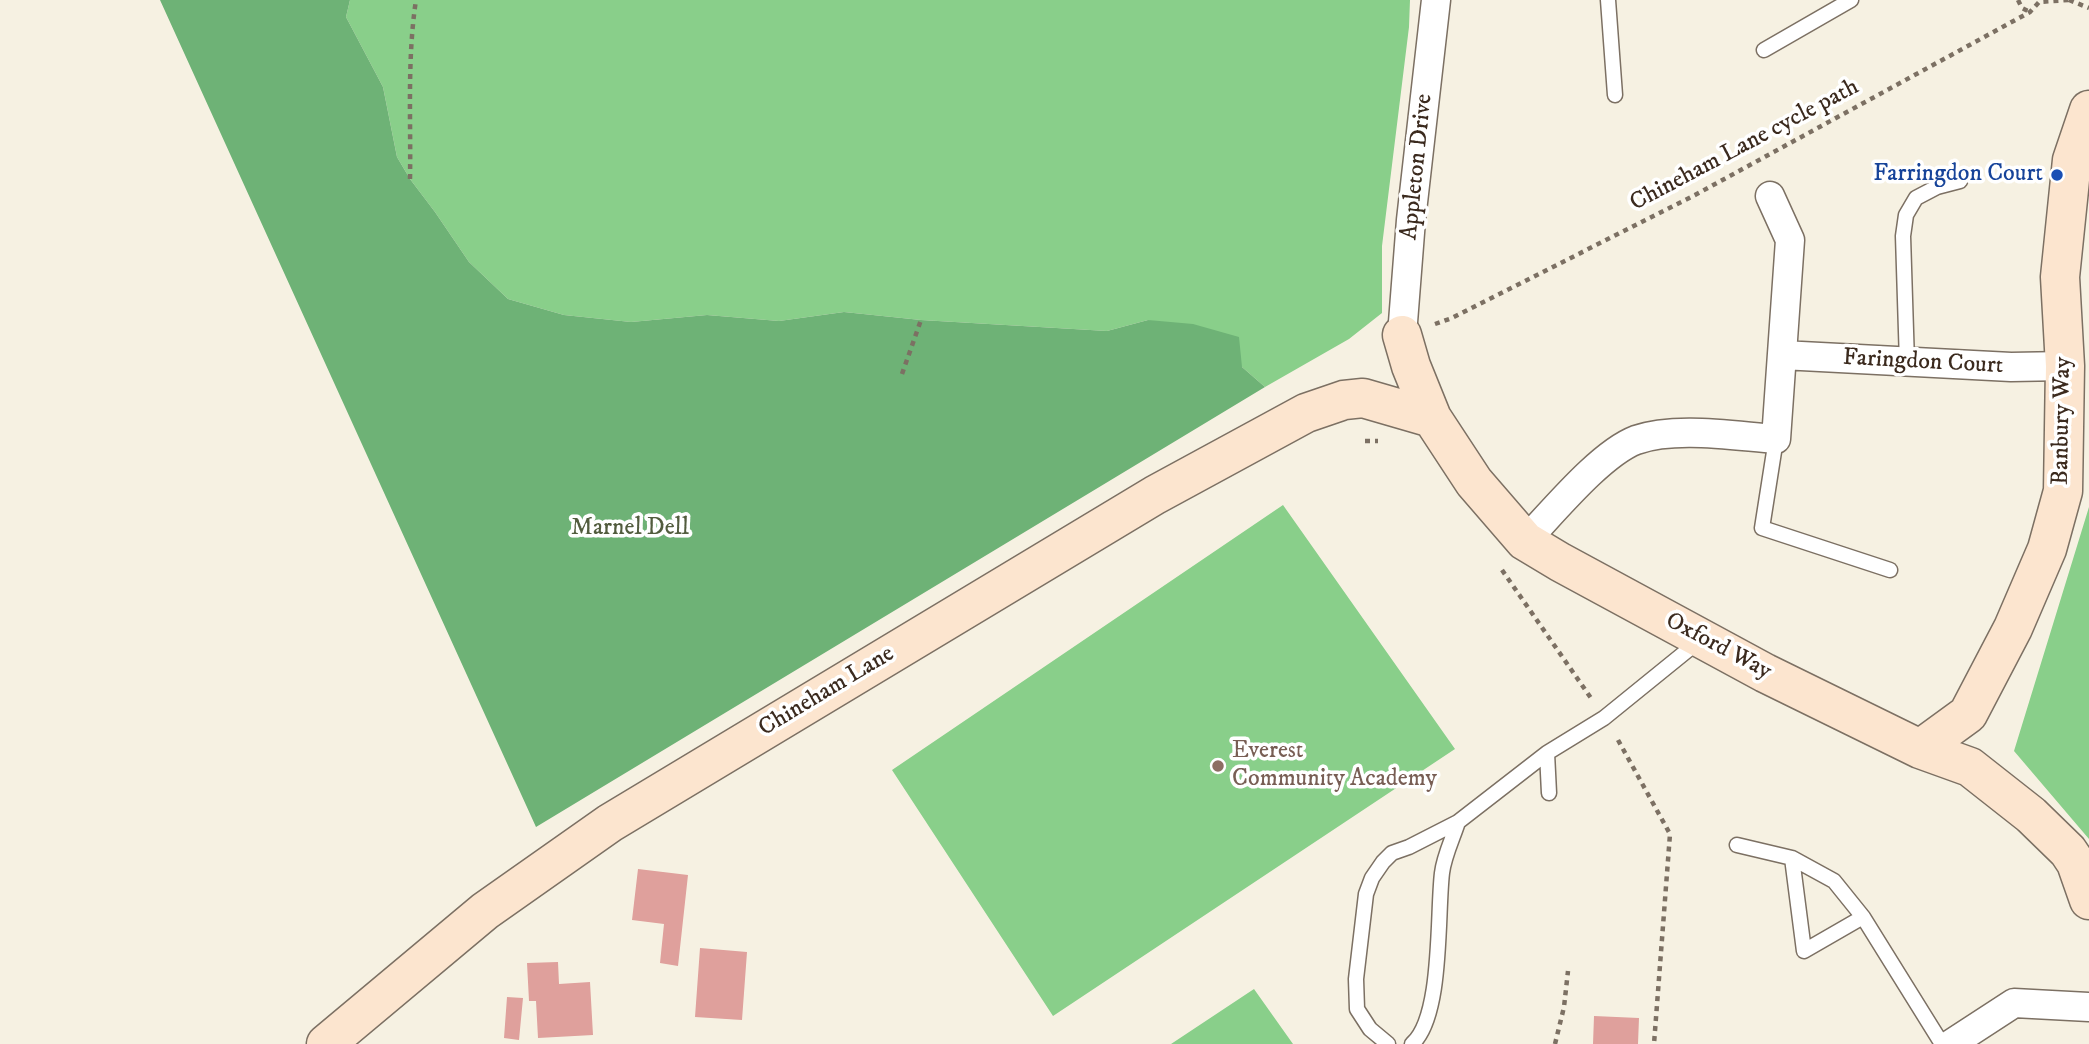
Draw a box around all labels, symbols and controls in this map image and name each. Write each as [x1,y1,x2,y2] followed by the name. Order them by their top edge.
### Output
[1626,73,1864,219] street label: Chineham Lane cycle path
[1396,92,1440,242] street label: Appleton Drive
[1873,161,2043,189] place label: Farringdon Court
[2049,167,2065,183] marker: Farringdon Court
[1842,344,2004,382] street label: Faringdon Court
[2047,357,2079,485] street label: Banbury Way
[571,515,689,543] park label: Marnel Dell
[1660,607,1776,687] street label: Oxford Way
[754,640,900,744] street label: Chineham Lane
[1232,738,1437,794] place label: Everest Community Academy
[1210,758,1226,774] marker: Everest Community Academy

